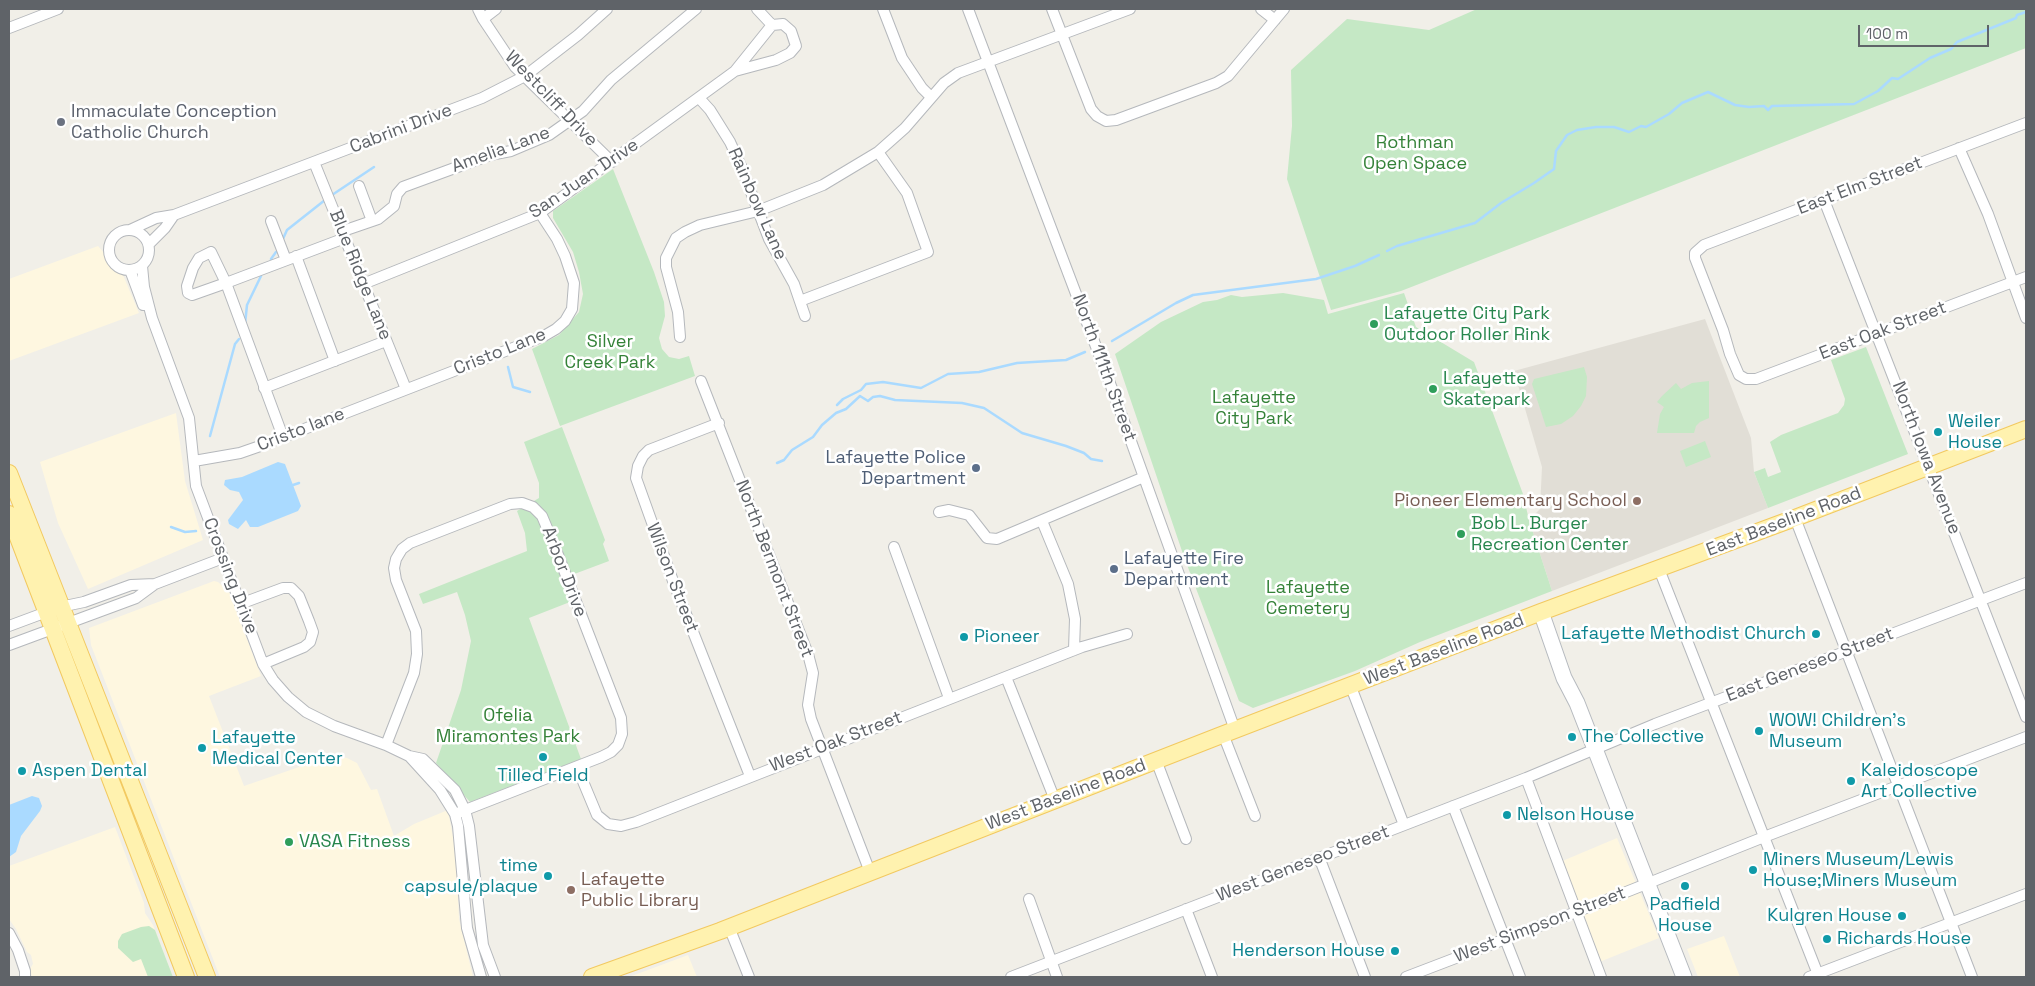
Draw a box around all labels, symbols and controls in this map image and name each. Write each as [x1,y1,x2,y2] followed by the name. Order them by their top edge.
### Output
[1860,15,1991,47] scale bar
[1866,24,1908,43] text: 100 m
[500,47,602,151] street label: Westcliff Drive
[347,100,455,158] street label: Cabrini Drive
[71,101,277,144] place label: Immaculate Conception Catholic Church
[55,116,67,128] marker: Immaculate Conception Catholic Church
[449,122,553,178] street label: Amelia Lane
[1363,132,1467,174] park label: Rothman Open Space
[525,134,643,224] street label: San Juan Drive
[723,145,791,263] street label: Rainbow Lane
[1794,152,1926,220] street label: East Elm Street
[324,207,396,343] street label: Blue Ridge Lane
[1067,291,1141,445] street label: North 111th Street
[1816,297,1950,365] street label: East Oak Street
[1384,303,1550,346] place label: Lafayette City Park Outdoor Roller Rink
[1368,318,1380,330] marker: Lafayette City Park Outdoor Roller Rink
[451,324,549,380] street label: Cristo Lane
[564,331,656,374] park label: Silver Creek Park
[1443,368,1530,410] place label: Lafayette Skatepark
[1887,379,1965,537] street label: North Iowa Avenue
[1427,383,1439,395] marker: Lafayette Skatepark
[1212,387,1296,429] park label: Lafayette City Park
[254,403,348,457] street label: Cristo lane
[1948,411,2002,454] place label: Weiler House
[1932,426,1944,438] marker: Weiler House
[826,447,966,489] place label: Lafayette Police Department
[970,462,982,474] marker: Lafayette Police Department
[730,477,818,661] street label: North Bermont Street
[1703,482,1865,562] street label: East Baseline Road
[1394,490,1627,512] place label: Pioneer Elementary School
[1631,495,1643,507] marker: Pioneer Elementary School
[1471,513,1629,556] place label: Bob L. Burger Recreation Center
[198,515,262,637] street label: Crossing Drive
[641,520,703,636] street label: Wilson Street
[537,524,591,620] street label: Arbor Drive
[1455,528,1467,540] marker: Bob L. Burger Recreation Center
[1124,548,1244,590] place label: Lafayette Fire Department
[1108,563,1120,575] marker: Lafayette Fire Department
[1266,577,1350,620] park label: Lafayette Cemetery
[1361,609,1527,691] street label: West Baseline Road
[1561,623,1806,645] place label: Lafayette Methodist Church
[1723,623,1897,707] street label: East Geneseo Street
[974,626,1039,648] place label: Pioneer
[1810,628,1822,640] marker: Lafayette Methodist Church
[958,631,970,643] marker: Pioneer
[436,705,580,748] park label: Ofelia Miramontes Park
[767,707,905,777] street label: West Oak Street
[1769,710,1906,752] place label: WOW! Children's Museum
[1753,725,1765,737] marker: WOW! Children's Museum
[1582,726,1704,748] place label: The Collective
[212,727,343,770] place label: Lafayette Medical Center
[1566,731,1578,743] marker: The Collective
[196,742,208,754] marker: Lafayette Medical Center
[537,751,549,763] marker: Tilled Field
[983,754,1149,836] street label: West Baseline Road
[32,760,147,782] place label: Aspen Dental
[1861,760,1978,802] place label: Kaleidoscope Art Collective
[16,765,28,777] marker: Aspen Dental
[497,765,589,787] place label: Tilled Field
[1845,775,1857,787] marker: Kaleidoscope Art Collective
[1517,804,1634,826] place label: Nelson House
[1501,809,1513,821] marker: Nelson House
[1213,821,1393,907] street label: West Geneseo Street
[299,831,411,853] place label: VASA Fitness
[283,836,295,848] marker: VASA Fitness
[1763,849,1957,892] place label: Miners Museum/Lewis House;Miners Museum
[404,855,538,898] place label: time capsule/plaque
[1747,864,1759,876] marker: Miners Museum/Lewis House;Miners Museum
[581,869,699,912] place label: Lafayette Public Library
[542,870,554,882] marker: time capsule/plaque
[1679,880,1691,892] marker: Padfield House
[1451,882,1629,968] street label: West Simpson Street
[565,884,577,896] marker: Lafayette Public Library
[1650,894,1720,936] place label: Padfield House
[1767,905,1892,927] place label: Kulgren House
[1896,910,1908,922] marker: Kulgren House
[1837,928,1971,950] place label: Richards House
[1821,933,1833,945] marker: Richards House
[1232,940,1385,962] place label: Henderson House
[1389,945,1401,957] marker: Henderson House

